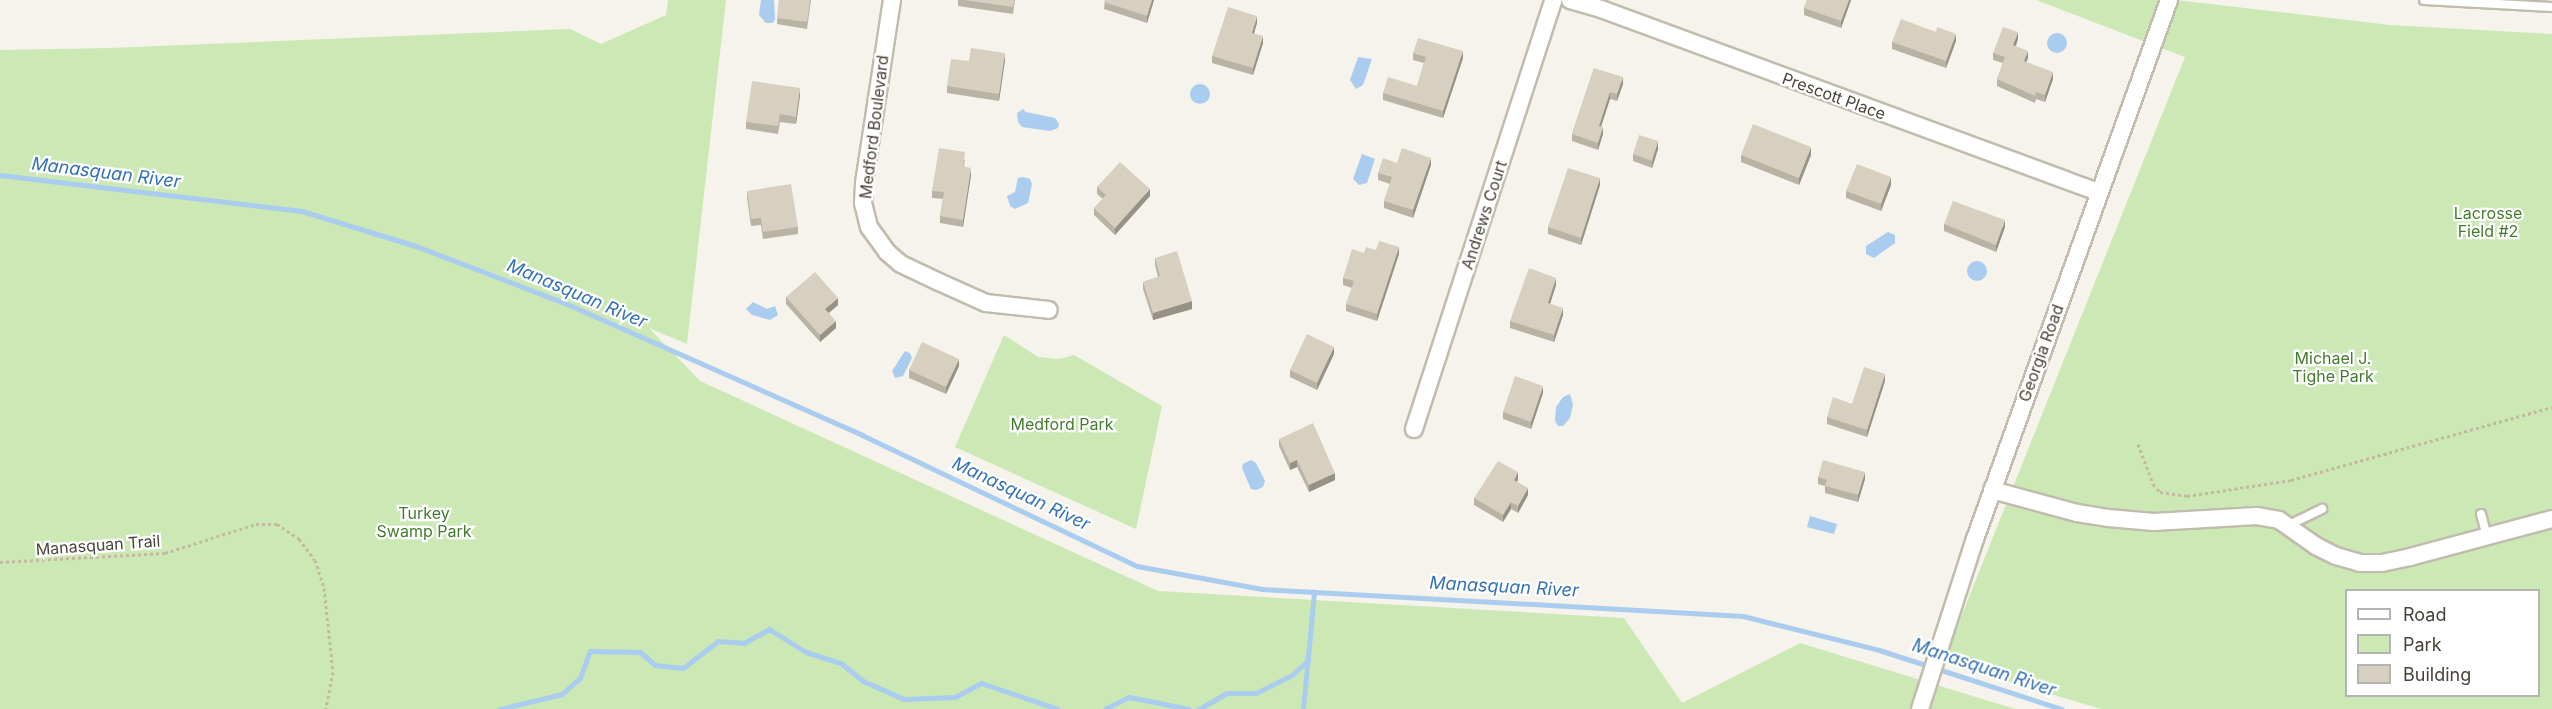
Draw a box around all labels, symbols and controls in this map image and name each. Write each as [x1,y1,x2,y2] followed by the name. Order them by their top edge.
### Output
[856,54,892,200] street label: Medford Boulevard
[1780,68,1888,124] street label: Prescott Place
[30,153,182,193] water label: Manasquan River
[1457,158,1511,272] street label: Andrews Court
[2454,203,2522,241] park label: Lacrosse Field #2
[504,255,650,333] water label: Manasquan River
[2014,302,2068,404] street label: Georgia Road
[2292,348,2374,386] park label: Michael J. Tighe Park
[1011,414,1113,434] park label: Medford Park
[949,453,1093,535] water label: Manasquan River
[377,503,471,541] park label: Turkey Swamp Park
[35,531,161,559] street label: Manasquan Trail
[1429,572,1579,602] water label: Manasquan River
[2345,589,2540,697] legend
[2403,604,2446,625] text: Road
[2403,634,2442,655] text: Park
[1909,635,2059,701] water label: Manasquan River
[2403,664,2471,685] text: Building

